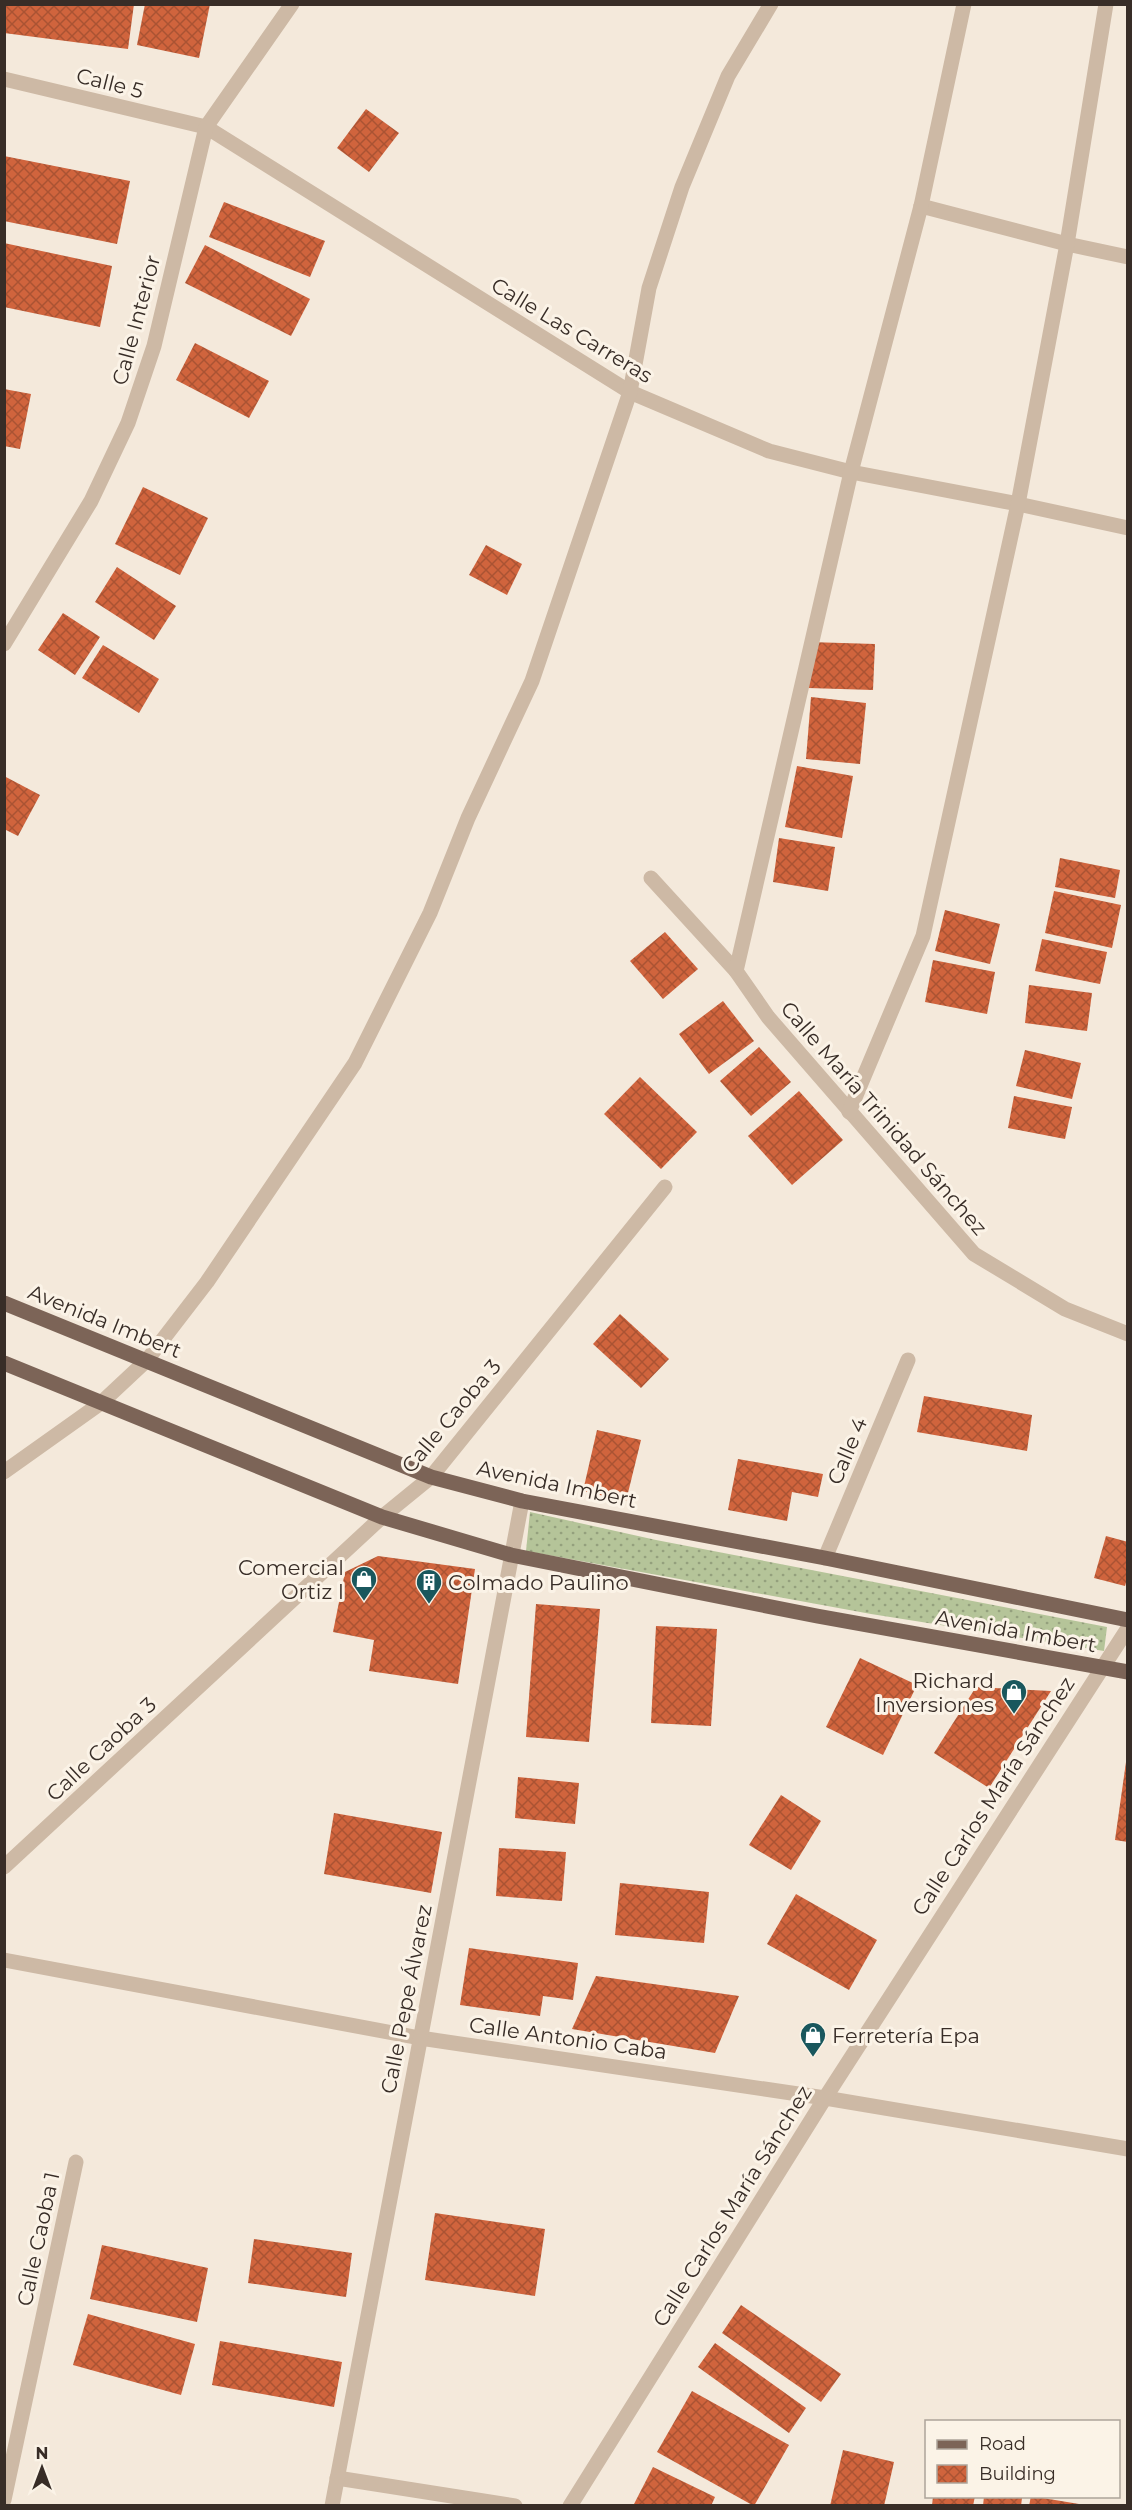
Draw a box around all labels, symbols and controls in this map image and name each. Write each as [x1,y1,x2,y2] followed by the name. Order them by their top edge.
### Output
[74,63,146,103] street label: Calle 5
[107,252,165,388] street label: Calle Interior
[487,272,657,388] street label: Calle Las Carreras
[776,996,992,1240] street label: Calle María Trinidad Sánchez
[25,1279,185,1363] street label: Avenida Imbert
[396,1354,506,1478] street label: Calle Caoba 3
[822,1414,872,1488] street label: Calle 4
[475,1455,639,1513] street label: Avenida Imbert
[238,1555,344,1604] place label: Comercial Ortiz I
[349,1564,379,1602] shop icon: Comercial Ortiz I
[414,1567,444,1605] building icon: Colmado Paulino
[448,1570,629,1595] place label: Colmado Paulino
[934,1605,1098,1657] street label: Avenida Imbert
[875,1668,994,1717] place label: Richard Inversiones
[906,1672,1080,1920] street label: Calle Carlos María Sánchez
[999,1677,1029,1715] shop icon: Richard Inversiones
[41,1692,161,1806] street label: Calle Caoba 3
[375,1902,437,2096] street label: Calle Pepe Álvarez
[468,2012,668,2064] street label: Calle Antonio Caba
[798,2020,828,2058] shop icon: Ferretería Epa
[832,2023,980,2048] place label: Ferretería Epa
[647,2081,817,2331] street label: Calle Carlos María Sánchez
[12,2170,64,2308] street label: Calle Caoba 1
[925,2420,1120,2498] legend
[979,2433,1026,2455] text: Road
[12,2438,72,2498] north arrow
[36,2444,48,2463] text: N
[979,2463,1056,2485] text: Building

